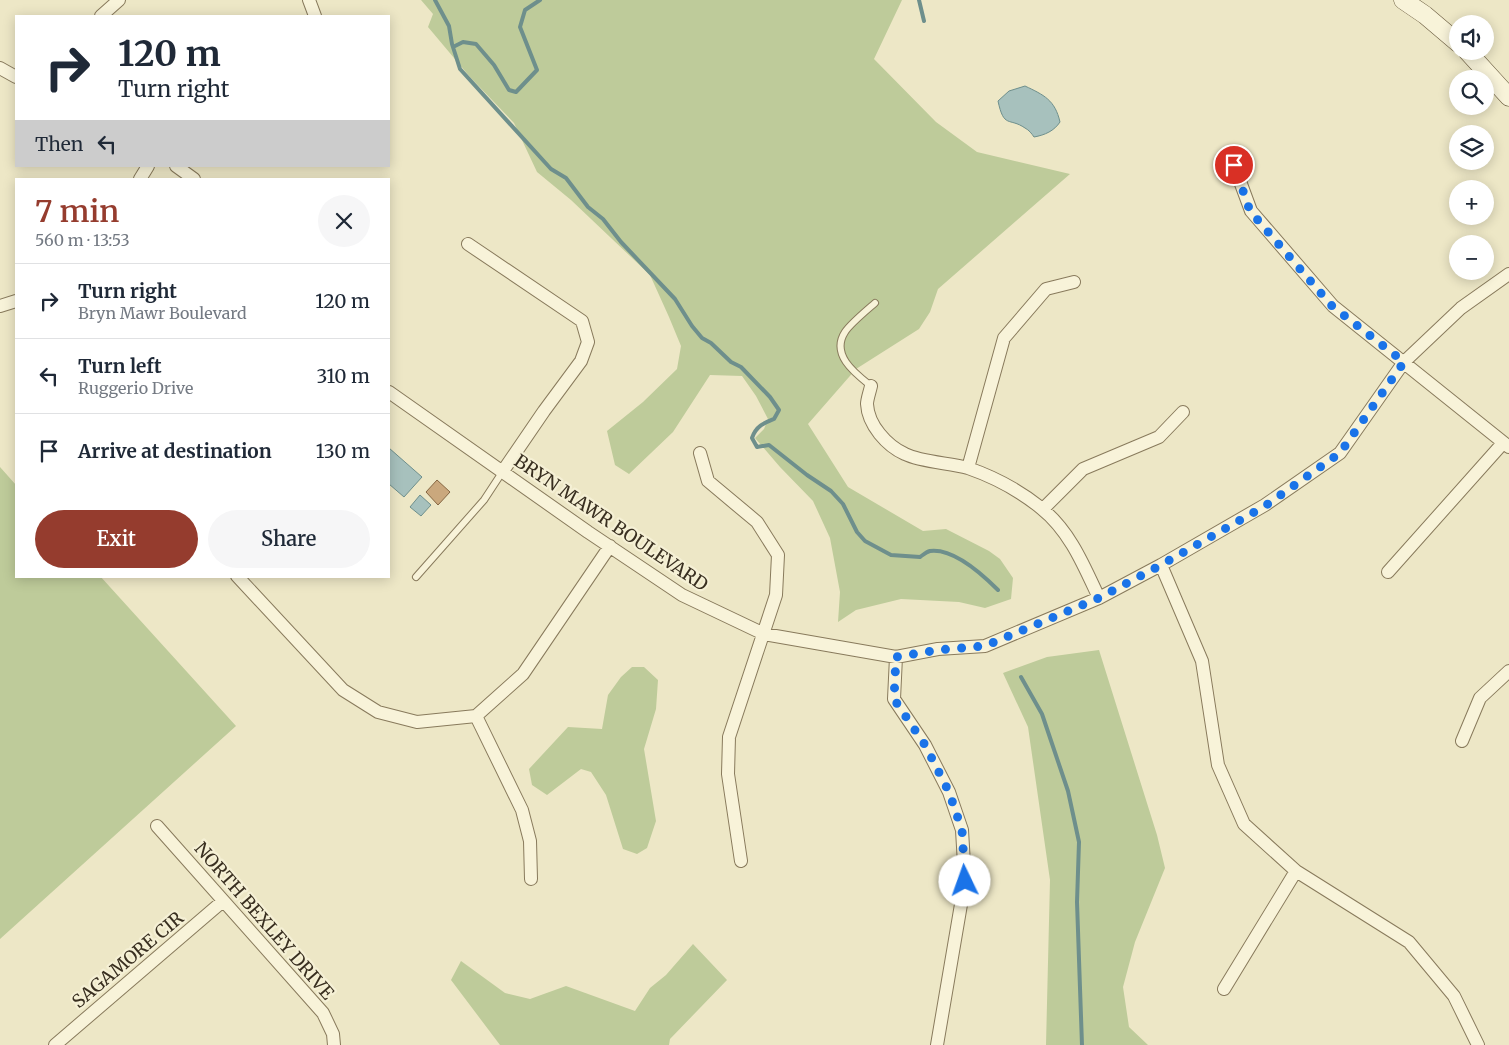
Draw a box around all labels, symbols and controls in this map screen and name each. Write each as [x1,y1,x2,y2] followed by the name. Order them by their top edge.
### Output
[1449,15,1494,280] map controls
[1449,15,1494,60] button: sound
[118,32,221,76] text: 120 m
[35,35,100,100] icon: right
[1449,70,1494,115] button: search
[118,75,229,103] text: Turn right
[1449,125,1494,170] button: layers
[93,130,121,158] icon: left
[35,132,83,156] text: Then
[1213,144,1255,186] pin
[1220,151,1248,179] icon: arrive
[1449,180,1494,225] button: +
[35,192,119,230] text: 7 min
[318,195,370,247] button: close
[35,230,130,250] text: 560 m · 13:53
[1449,235,1494,280] button: −
[78,279,177,303] text: Turn right
[35,287,63,315] icon: right
[315,289,370,313] text: 120 m
[78,303,247,323] text: Bryn Mawr Boulevard
[78,354,162,378] text: Turn left
[35,362,63,390] icon: left
[317,364,370,388] text: 310 m
[78,378,193,398] text: Ruggerio Drive
[35,437,63,465] icon: arrive
[78,439,272,463] text: Arrive at destination
[316,439,370,463] text: 130 m
[510,449,713,596] street label: BRYN MAWR BOULEVARD
[35,510,198,568] button: Exit
[208,510,370,568] button: Share
[190,837,339,1005] street label: NORTH BEXLEY DRIVE
[938,854,990,906] position arrow
[67,906,188,1013] street label: SAGAMORE CIR

